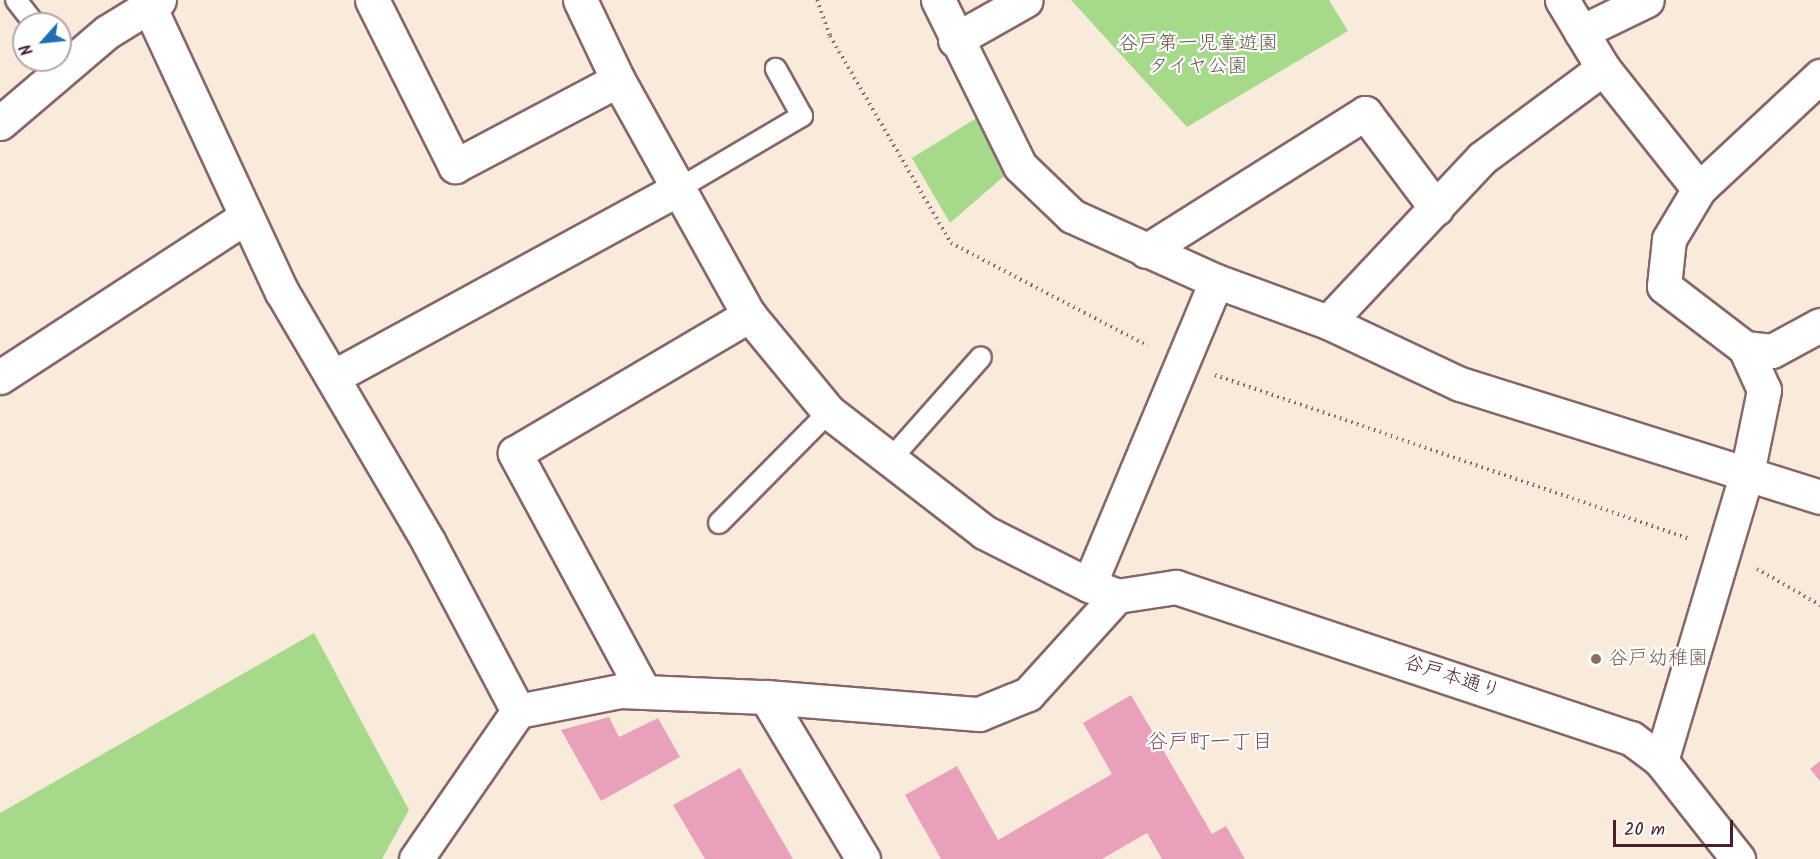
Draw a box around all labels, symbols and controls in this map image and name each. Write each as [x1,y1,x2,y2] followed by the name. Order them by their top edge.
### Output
[12,12,72,72] north arrow
[1118,33,1278,80] park label: 谷戸第一児童遊園 タイヤ公園
[14,39,41,60] text: N
[1608,647,1708,671] place label: 谷戸幼稚園
[1401,651,1503,705] street label: 谷戸本通り
[1589,652,1603,666] marker: 谷戸幼稚園
[1147,730,1273,756] district label: 谷戸町一丁目
[1616,808,1736,846] scale bar
[1624,816,1665,845] text: 20 m

